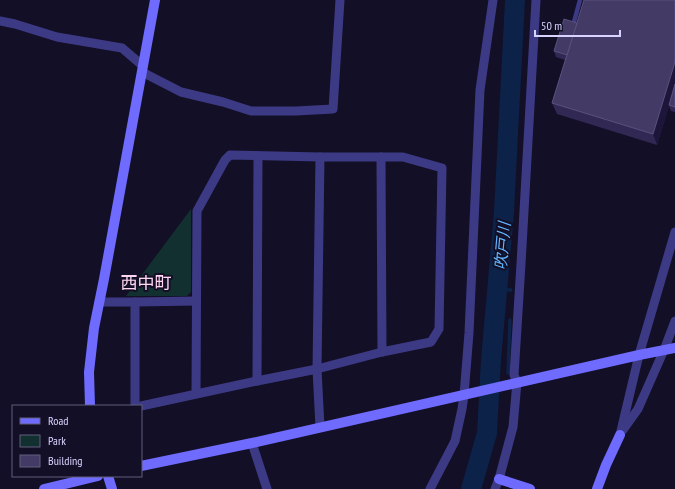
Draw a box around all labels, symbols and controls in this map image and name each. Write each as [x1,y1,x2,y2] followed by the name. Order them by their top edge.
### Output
[535,12,620,38] scale bar
[541,18,562,33] text: 50 m
[490,219,514,271] water label: 吹戸川
[121,272,172,294] district label: 西中町
[12,405,142,477] legend
[48,413,68,428] text: Road
[48,433,66,448] text: Park
[48,453,83,468] text: Building

